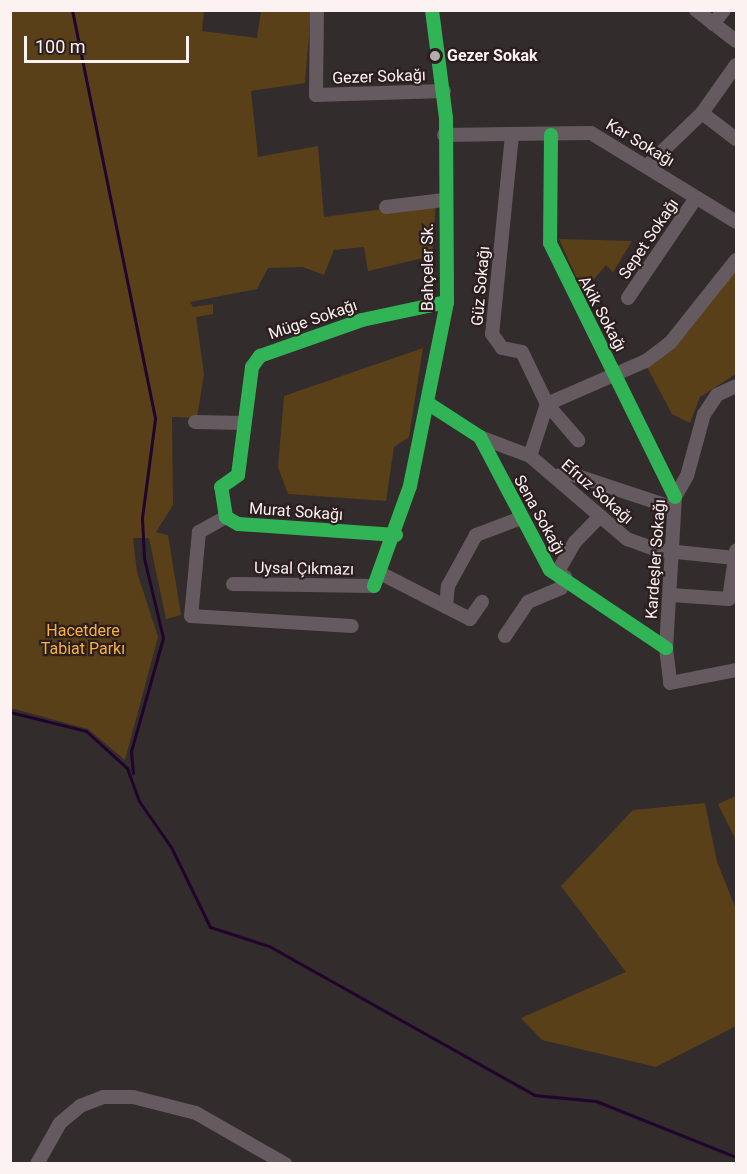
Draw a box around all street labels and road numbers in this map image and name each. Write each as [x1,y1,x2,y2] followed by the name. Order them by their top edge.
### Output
[332,66,426,88] street label: Gezer Sokağı
[602,115,678,171] street label: Kar Sokağı
[615,195,683,283] street label: Sepet Sokağı
[418,223,438,311] street label: Bahçeler Sk.
[468,245,494,327] street label: Güz Sokağı
[574,273,630,355] street label: Akik Sokağı
[266,296,360,344] street label: Müge Sokağı
[557,456,637,528] street label: Efruz Sokağı
[509,472,569,558] street label: Sena Sokağı
[248,499,344,525] street label: Murat Sokağı
[642,499,670,619] street label: Kardeşler Sokağı
[254,559,354,579] street label: Uysal Çıkmazı

